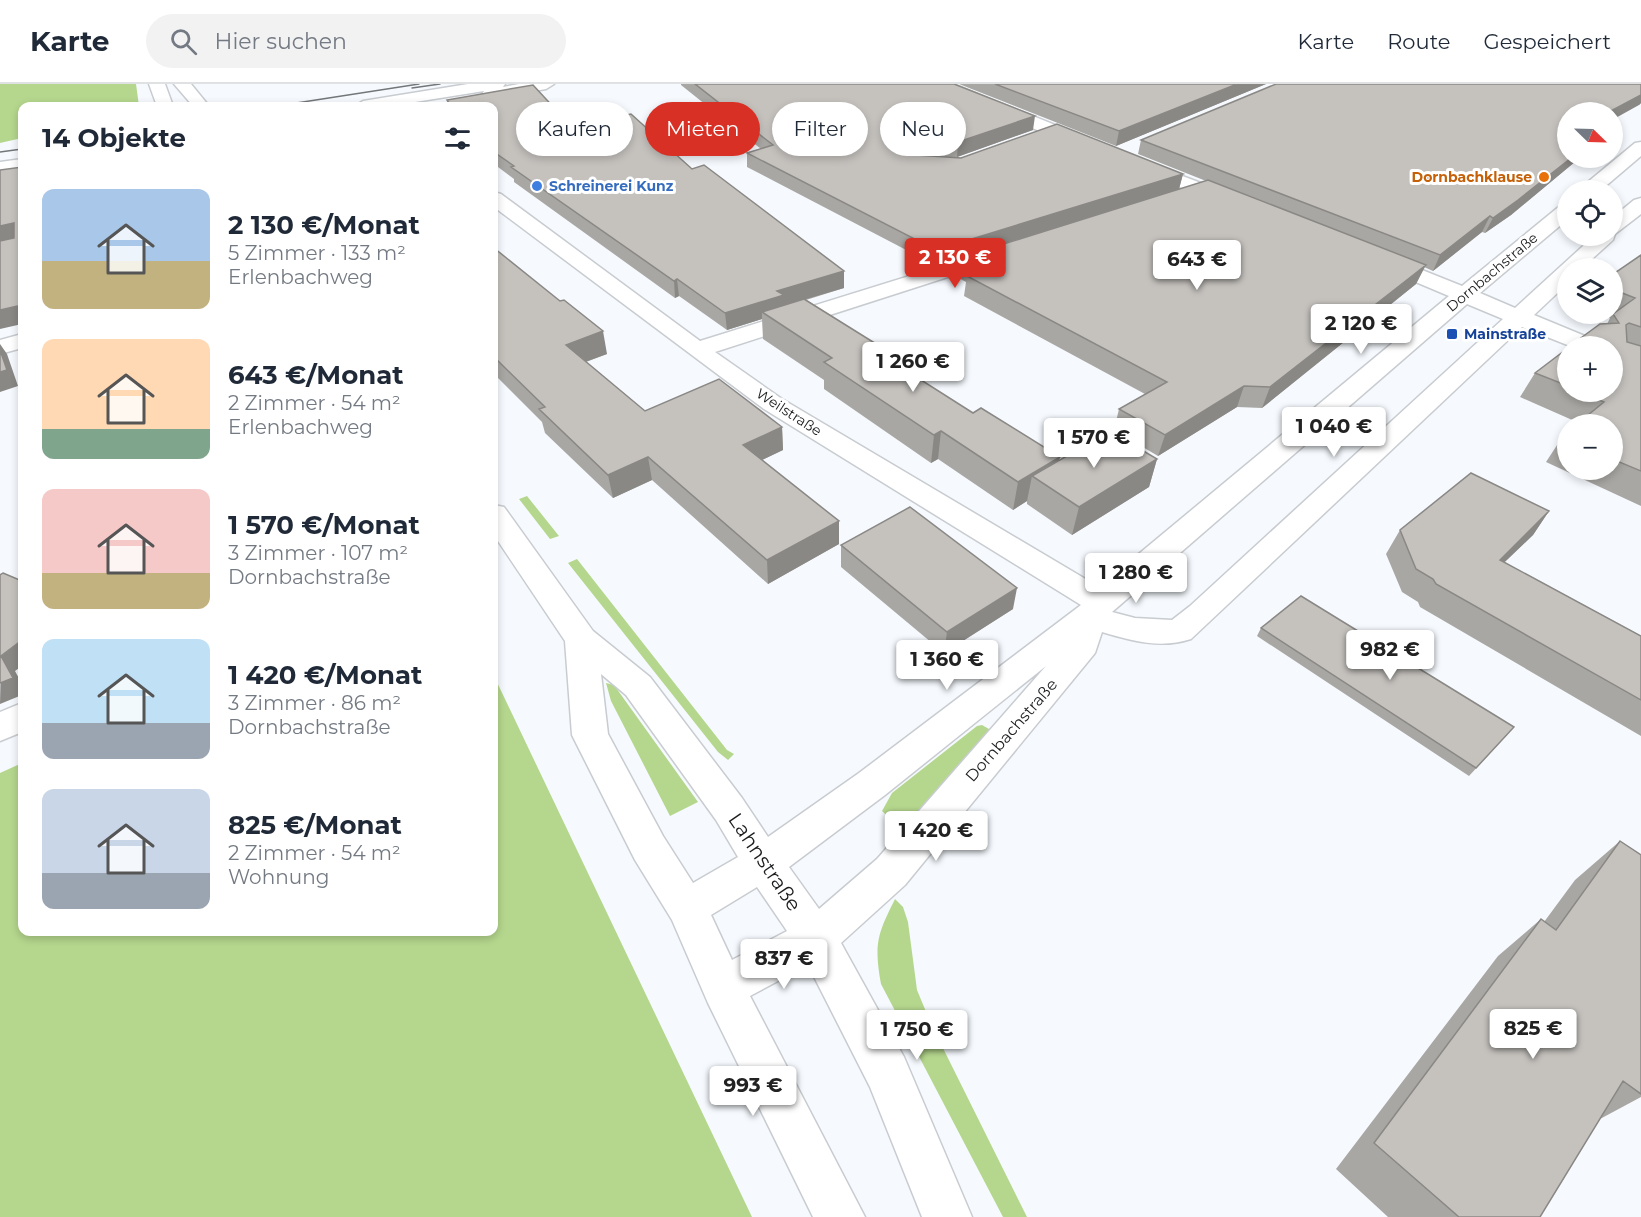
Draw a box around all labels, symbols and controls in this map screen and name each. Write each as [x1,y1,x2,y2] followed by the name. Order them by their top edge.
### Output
[146,14,566,68] search box
[30,24,110,58] text: Karte
[167,25,200,58] icon: search
[215,28,347,55] text: Hier suchen
[1298,29,1354,54] text: Karte
[1387,29,1450,54] text: Route
[1483,29,1611,54] text: Gespeichert
[516,102,633,156] chip: Kaufen
[645,102,760,156] chip: Mieten
[772,102,868,156] chip: Filter
[880,102,966,156] chip: Neu
[1557,102,1623,168] north arrow
[1557,102,1623,480] map controls
[42,122,186,154] text: 14 Objekte
[441,122,474,155] icon: filters
[1412,168,1532,186] place label: Dornbachklause
[1537,170,1551,184] marker: Dornbachklause
[549,177,674,195] place label: Schreinerei Kunz
[530,179,544,193] marker: Schreinerei Kunz
[1557,180,1623,246] button: locate
[228,209,420,241] text: 2 130 €/Monat
[90,213,162,285] icon: home
[1443,229,1541,315] street label: Dornbachstraße
[900,238,1010,289] pin: 2 130 €
[1155,240,1239,291] pin: 643 €
[228,241,406,265] text: 5 Zimmer · 133 m²
[919,245,991,269] text: 2 130 €
[1167,247,1227,271] text: 643 €
[1557,258,1623,324] button: layers
[228,265,373,289] text: Erlenbachweg
[1306,304,1416,355] pin: 2 120 €
[1325,311,1397,335] text: 2 120 €
[1464,325,1546,343] place label: Mainstraße
[1445,327,1459,341] marker: Mainstraße
[1557,336,1623,402] button: +
[858,342,968,393] pin: 1 260 €
[876,349,950,373] text: 1 260 €
[228,359,404,391] text: 643 €/Monat
[90,363,162,435] icon: home
[753,384,825,440] street label: Weilstraße
[228,391,401,415] text: 2 Zimmer · 54 m²
[1279,407,1389,458] pin: 1 040 €
[1296,414,1372,438] text: 1 040 €
[1557,414,1623,480] button: −
[228,415,373,439] text: Erlenbachweg
[1039,418,1149,469] pin: 1 570 €
[1058,425,1130,449] text: 1 570 €
[228,509,420,541] text: 1 570 €/Monat
[90,513,162,585] icon: home
[228,541,408,565] text: 3 Zimmer · 107 m²
[1081,553,1191,604] pin: 1 280 €
[1099,560,1173,584] text: 1 280 €
[228,565,391,589] text: Dornbachstraße
[1348,630,1432,681] pin: 982 €
[1360,637,1420,661] text: 982 €
[892,640,1002,691] pin: 1 360 €
[910,647,984,671] text: 1 360 €
[228,659,422,691] text: 1 420 €/Monat
[90,663,162,735] icon: home
[962,675,1061,786] street label: Dornbachstraße
[228,691,401,715] text: 3 Zimmer · 86 m²
[228,715,391,739] text: Dornbachstraße
[723,808,807,916] street label: Lahnstraße
[228,809,402,841] text: 825 €/Monat
[881,811,991,862] pin: 1 420 €
[90,813,162,885] icon: home
[899,818,973,842] text: 1 420 €
[228,841,401,865] text: 2 Zimmer · 54 m²
[228,865,329,889] text: Wohnung
[742,939,826,990] pin: 837 €
[754,946,814,970] text: 837 €
[1491,1009,1575,1060] pin: 825 €
[862,1010,972,1061] pin: 1 750 €
[1504,1016,1562,1040] text: 825 €
[881,1017,953,1041] text: 1 750 €
[711,1066,795,1117] pin: 993 €
[724,1073,783,1097] text: 993 €

